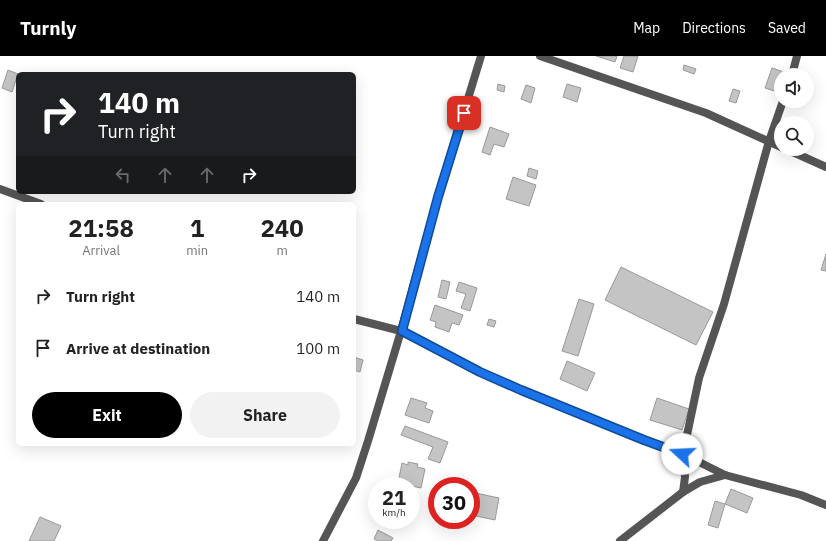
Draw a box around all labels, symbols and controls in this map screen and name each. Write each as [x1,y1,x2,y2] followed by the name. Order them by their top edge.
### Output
[20,16,76,40] text: Turnly
[633,19,660,37] text: Map
[682,19,746,37] text: Directions
[768,19,806,37] text: Saved
[774,68,814,156] map controls
[774,68,814,108] button: sound
[98,84,180,121] text: 140 m
[32,88,84,140] icon: right
[447,96,481,130] pin
[453,102,475,124] icon: arrive
[774,116,814,156] button: search
[98,120,176,143] text: Turn right
[112,164,134,186] icon: left
[154,164,176,186] icon: ahead
[196,164,218,186] icon: ahead
[238,164,260,186] icon: right
[68,212,134,244] text: 21:58
[190,212,204,244] text: 1
[260,212,304,244] text: 240
[82,242,120,259] text: Arrival
[186,242,208,259] text: min
[276,242,288,259] text: m
[32,285,54,307] icon: right
[66,287,135,306] text: Turn right
[296,287,340,306] text: 140 m
[32,337,54,359] icon: arrive
[66,339,210,358] text: Arrive at destination
[296,339,340,358] text: 100 m
[32,392,182,438] button: Exit
[190,392,340,438] button: Share
[661,433,703,475] position arrow
[428,477,480,529] speed limit sign: 30
[382,484,406,511] text: 21
[382,506,406,519] text: km/h

